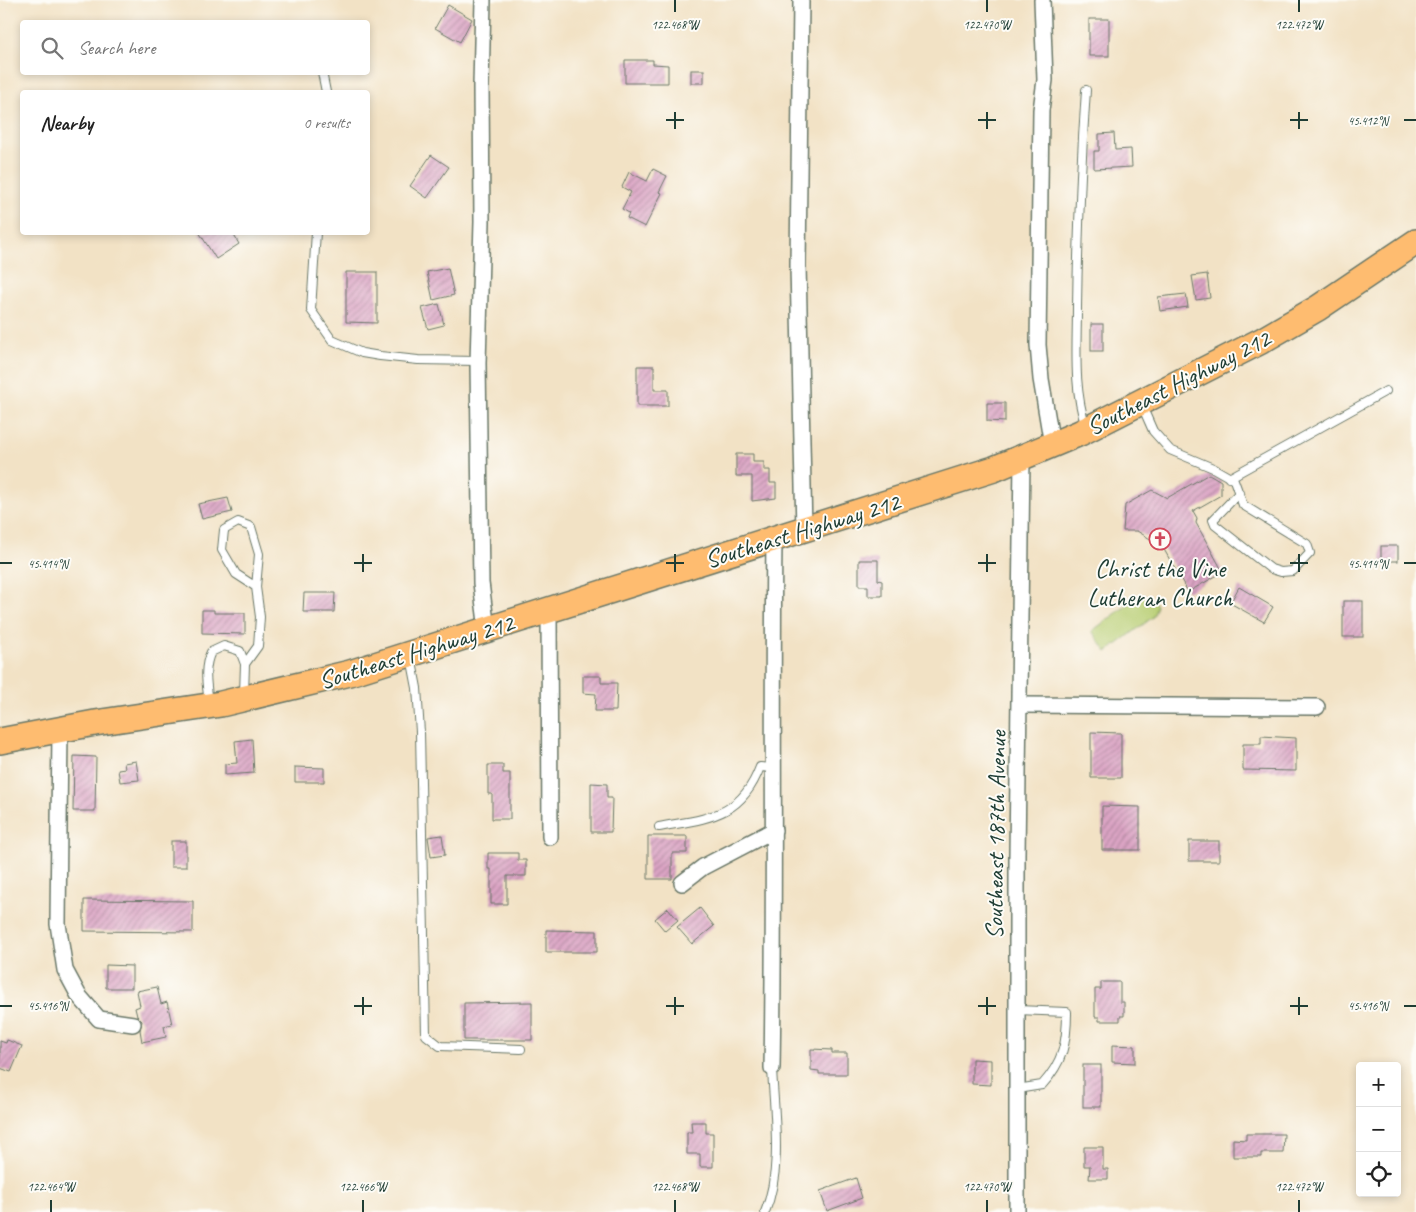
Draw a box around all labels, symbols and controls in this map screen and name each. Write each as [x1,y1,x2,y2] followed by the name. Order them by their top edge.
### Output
[652,17,701,33] text: 122.468°W
[964,17,1013,33] text: 122.470°W
[1276,17,1325,33] text: 122.472°W
[20,20,370,75] search box
[38,34,66,62] icon: search
[78,36,155,60] text: Search here
[40,110,93,136] text: Nearby
[303,113,350,133] text: 0 results
[1348,113,1390,129] text: 45.412°N
[1081,322,1277,443] street label: Southeast Highway 212
[701,486,905,576] street label: Southeast Highway 212
[1148,527,1172,551] church icon: Christ the Vine Lutheran Church
[1088,553,1234,614] place label: Christ the Vine Lutheran Church
[28,556,70,572] text: 45.414°N
[1348,556,1390,572] text: 45.414°N
[315,607,519,697] street label: Southeast Highway 212
[978,729,1014,940] street label: Southeast 187th Avenue
[28,998,70,1014] text: 45.416°N
[1348,998,1390,1014] text: 45.416°N
[1356,1062,1401,1197] map controls
[1356,1062,1401,1107] button: +
[1356,1107,1401,1152] button: −
[1356,1152,1401,1197] button: locate
[28,1179,77,1195] text: 122.464°W
[340,1179,389,1195] text: 122.466°W
[652,1179,701,1195] text: 122.468°W
[964,1179,1013,1195] text: 122.470°W
[1276,1179,1325,1195] text: 122.472°W

